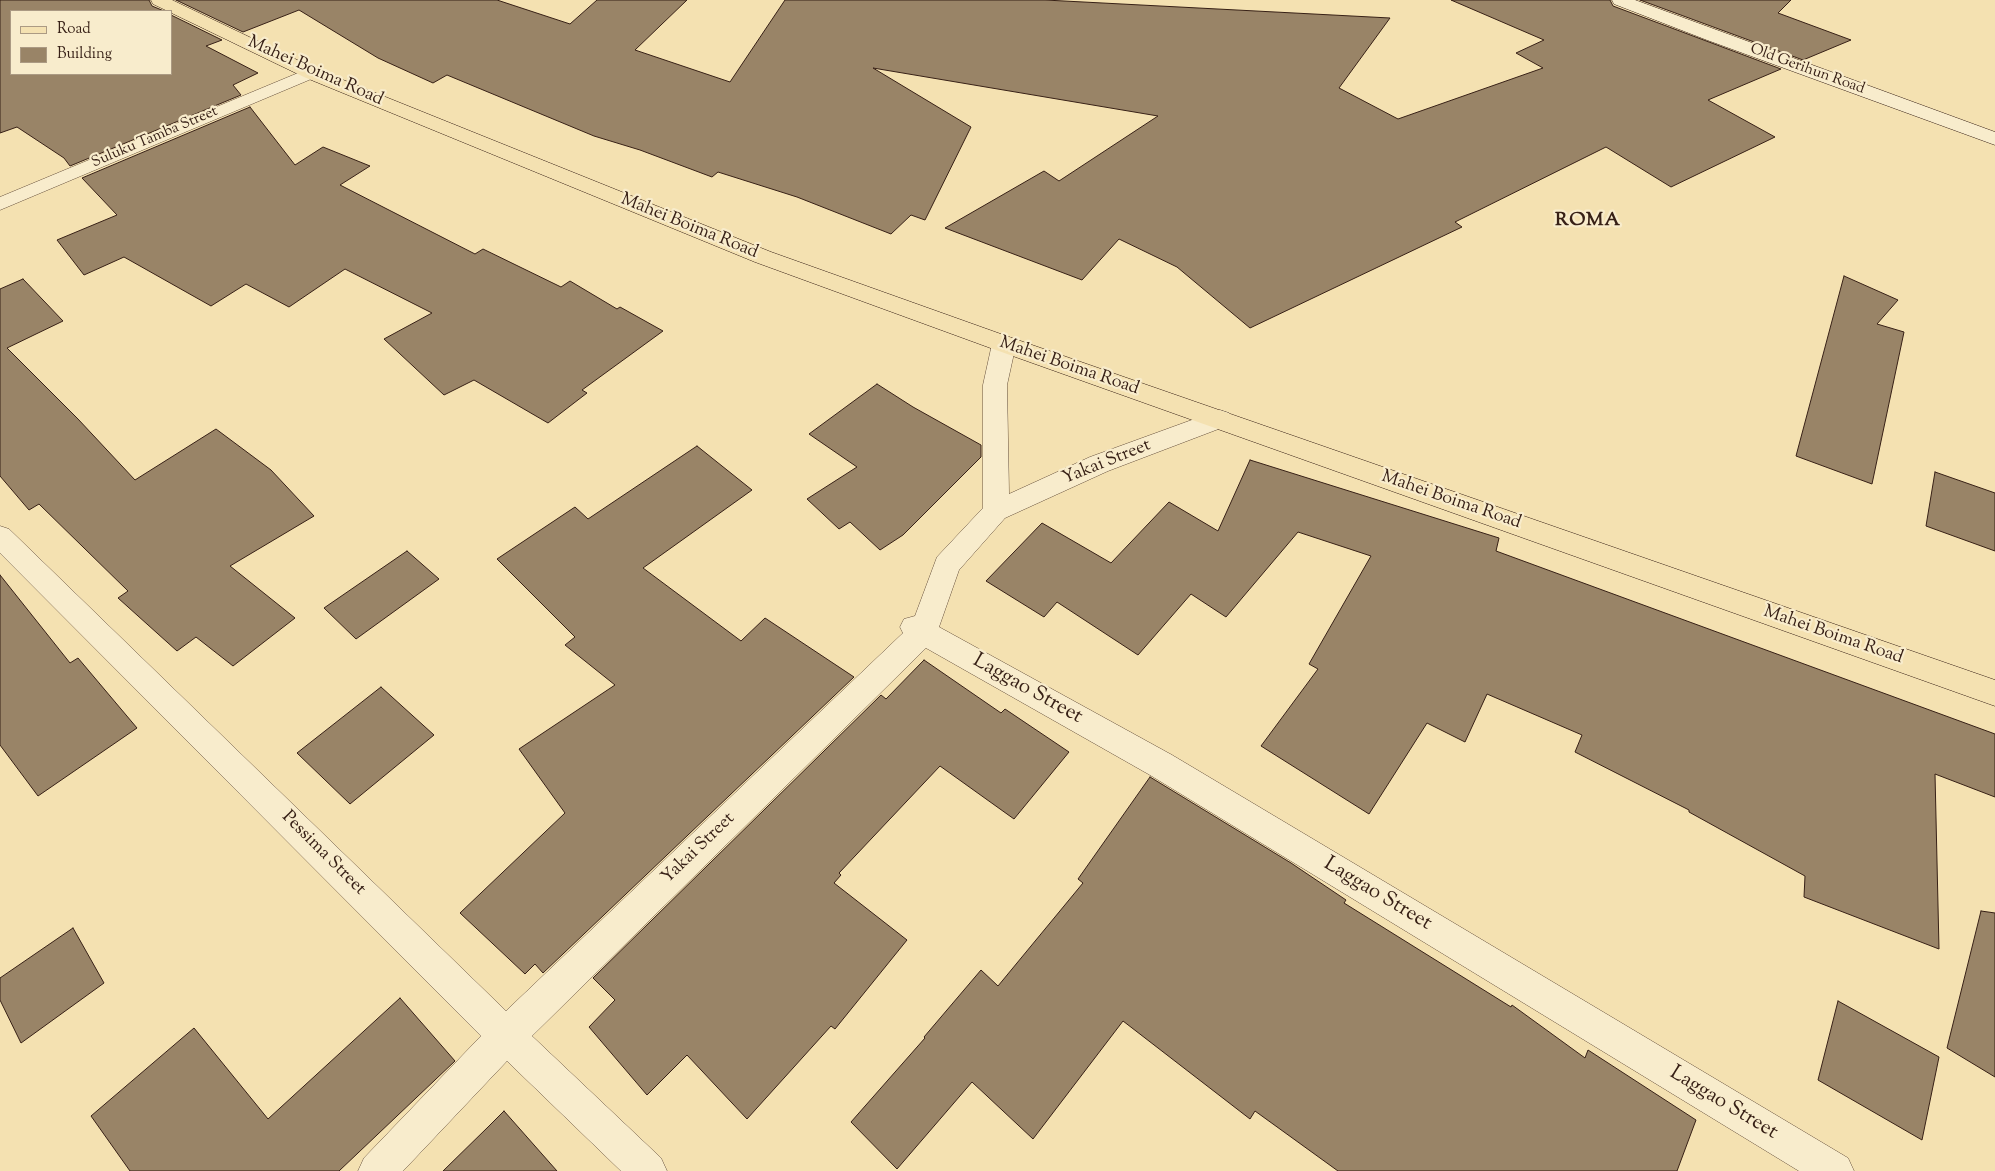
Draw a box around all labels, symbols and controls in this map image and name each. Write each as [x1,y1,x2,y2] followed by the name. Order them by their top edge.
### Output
[10,10,172,75] legend
[57,19,91,40] text: Road
[244,32,386,112] street label: Mahei Boima Road
[1747,41,1867,99] street label: Old Gerihun Road
[57,44,112,65] text: Building
[89,103,221,173] street label: Suluku Tamba Street
[617,190,761,264] street label: Mahei Boima Road
[1555,211,1621,233] district label: ROMA
[996,333,1142,401] street label: Mahei Boima Road
[1060,435,1154,491] street label: Yakai Street
[1378,467,1524,535] street label: Mahei Boima Road
[1760,602,1906,670] street label: Mahei Boima Road
[968,649,1086,731] street label: Laggao Street
[276,807,370,901] street label: Pessima Street
[658,809,740,889] street label: Yakai Street
[1318,853,1436,937] street label: Laggao Street
[1664,1062,1782,1146] street label: Laggao Street

